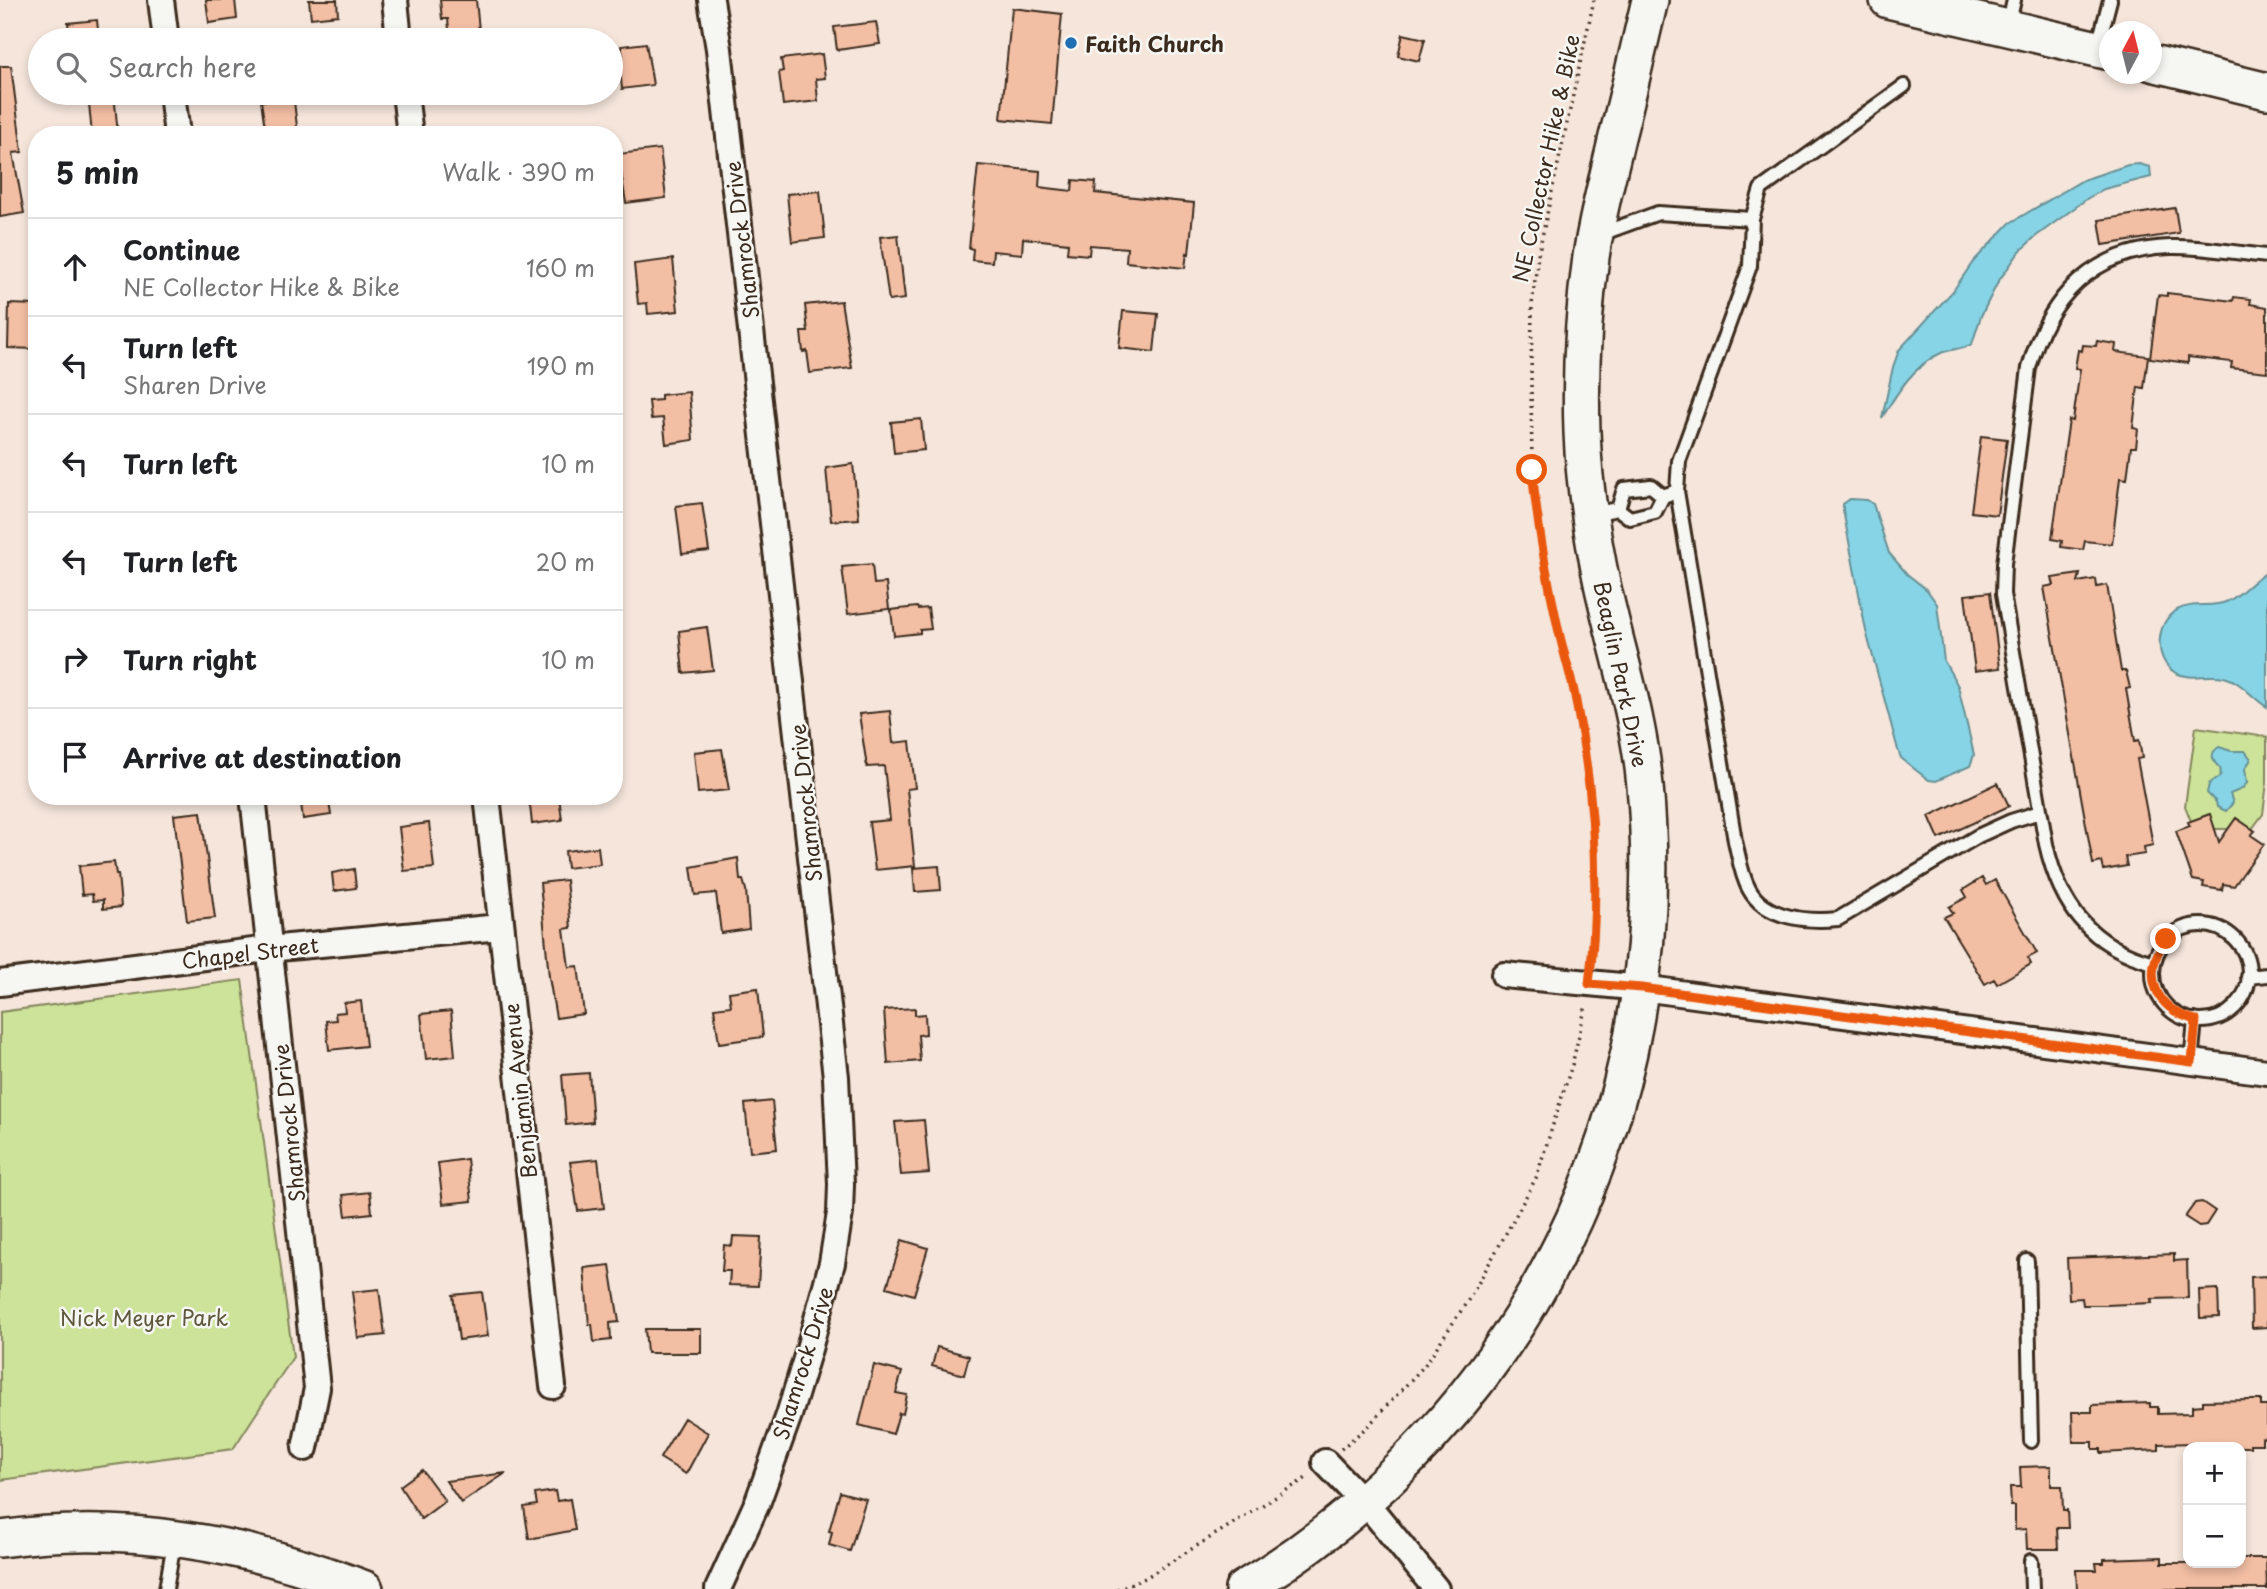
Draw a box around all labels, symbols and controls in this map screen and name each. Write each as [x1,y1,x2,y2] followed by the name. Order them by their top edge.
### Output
[2099,21,2162,84] north arrow
[1085,27,1224,59] place label: Faith Church
[28,28,623,105] search box
[1503,31,1587,285] street label: NE Collector Hike & Bike
[1063,35,1079,51] marker: Faith Church
[108,47,257,86] text: Search here
[52,48,90,86] icon: search
[56,149,139,194] text: 5 min
[442,154,595,189] text: Walk · 390 m
[715,159,767,321] street label: Shamrock Drive
[123,230,240,269] text: Continue
[56,248,94,286] icon: ahead
[526,250,595,285] text: 160 m
[123,269,400,304] text: NE Collector Hike & Bike
[123,328,238,367] text: Turn left
[56,346,94,384] icon: left
[527,348,595,383] text: 190 m
[123,367,267,402] text: Sharen Drive
[56,444,94,482] icon: left
[123,444,238,483] text: Turn left
[541,446,595,481] text: 10 m
[1516,454,1547,485] route start
[56,542,94,580] icon: left
[123,542,238,581] text: Turn left
[536,544,595,579] text: 20 m
[1587,578,1657,770] street label: Beaglin Park Drive
[56,640,94,678] icon: right
[123,640,257,679] text: Turn right
[541,642,595,677] text: 10 m
[781,723,829,883] street label: Shamrock Drive
[56,738,94,776] icon: arrive
[123,738,402,777] text: Arrive at destination
[2150,923,2181,954] route end
[180,928,320,976] street label: Chapel Street
[494,1002,544,1180] street label: Benjamin Avenue
[264,1043,312,1203] street label: Shamrock Drive
[764,1283,840,1443] street label: Shamrock Drive
[60,1301,229,1333] park label: Nick Meyer Park
[2183,1442,2246,1568] map controls
[2183,1442,2246,1505] button: +
[2183,1505,2246,1568] button: −

